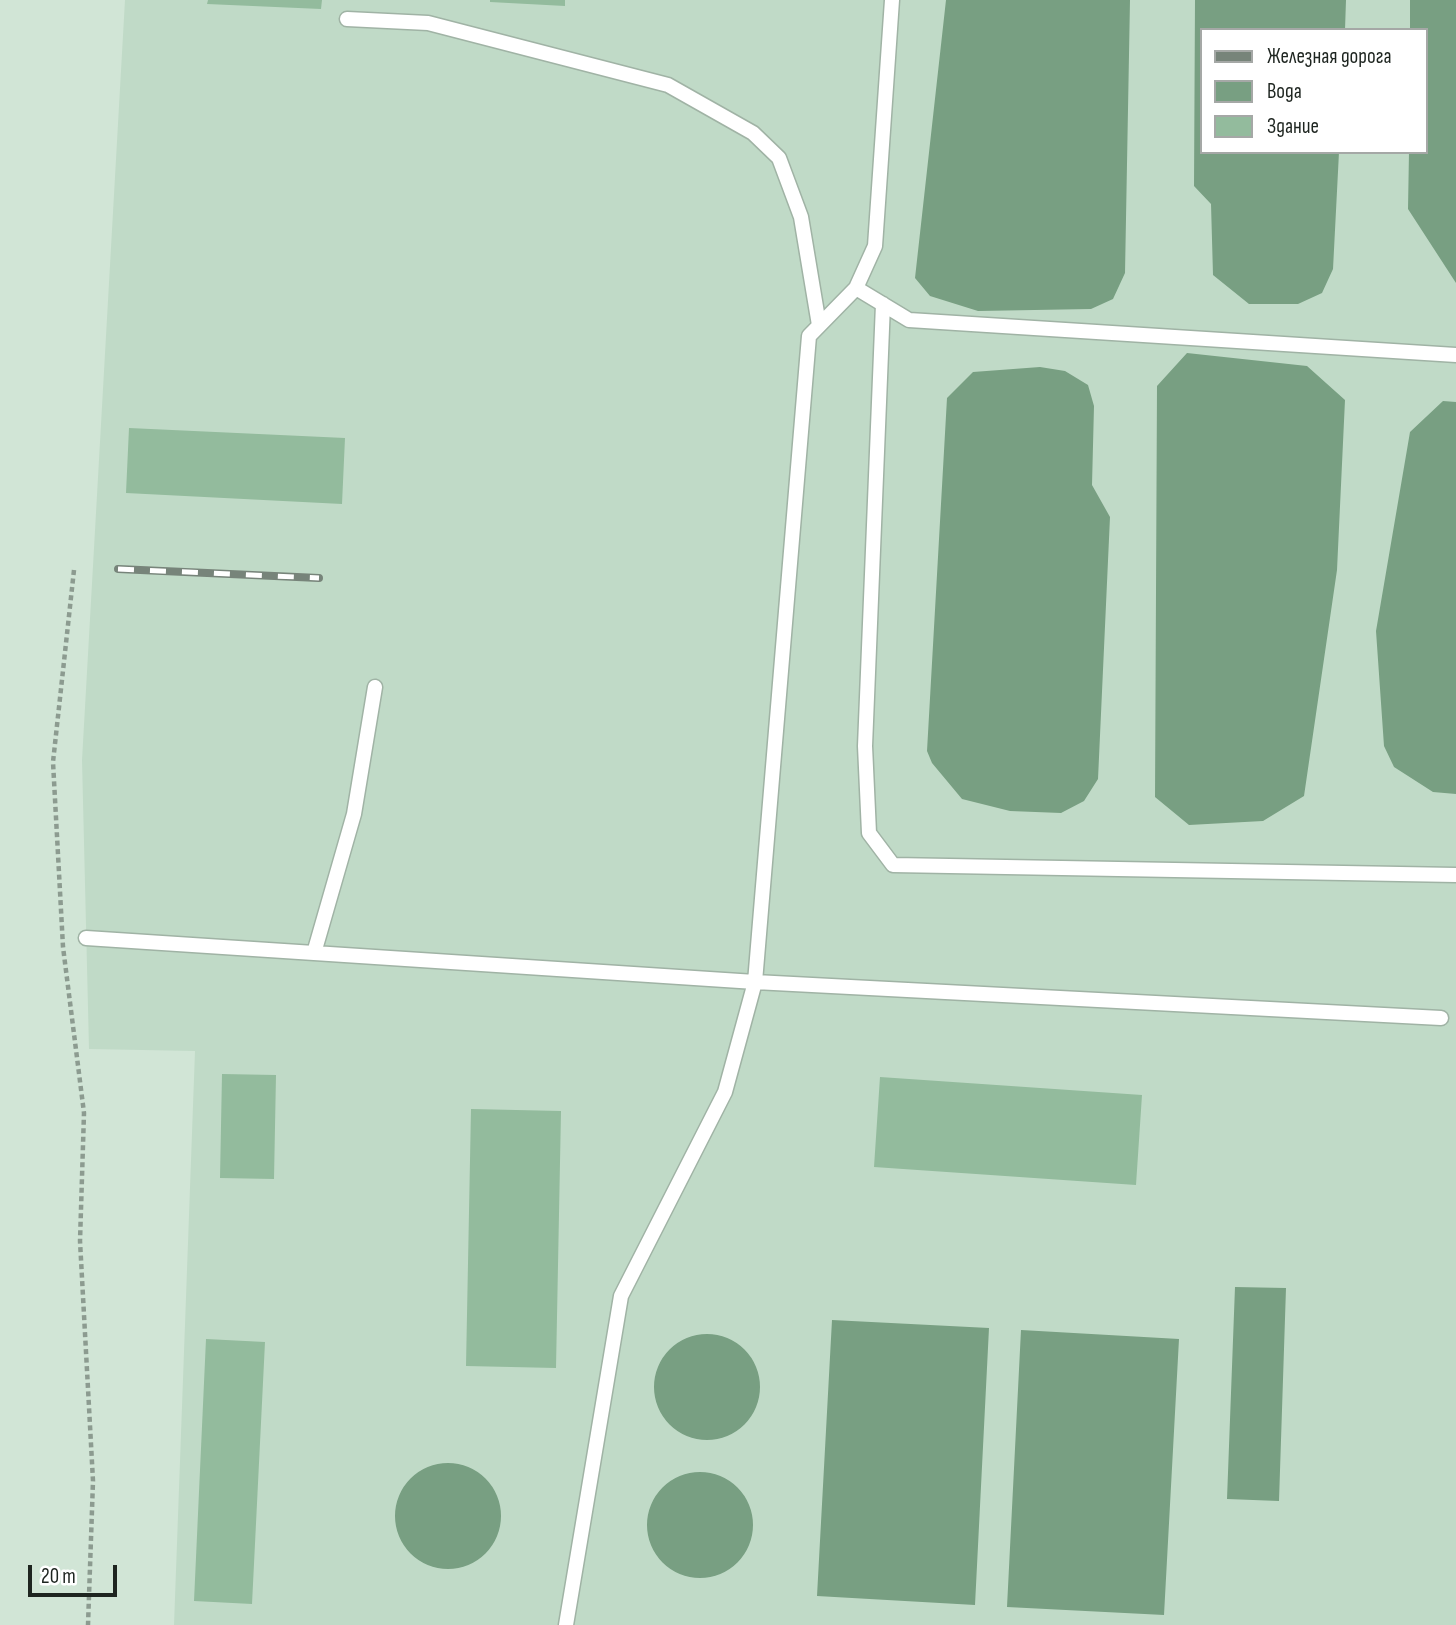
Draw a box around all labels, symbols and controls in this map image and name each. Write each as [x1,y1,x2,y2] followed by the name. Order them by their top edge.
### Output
[1200,28,1428,154] legend
[1267,44,1392,69] text: Железная дорога
[1267,79,1302,104] text: Вода
[1267,114,1319,139] text: Здание
[32,1552,121,1596] scale bar
[41,1564,76,1589] text: 20 m

